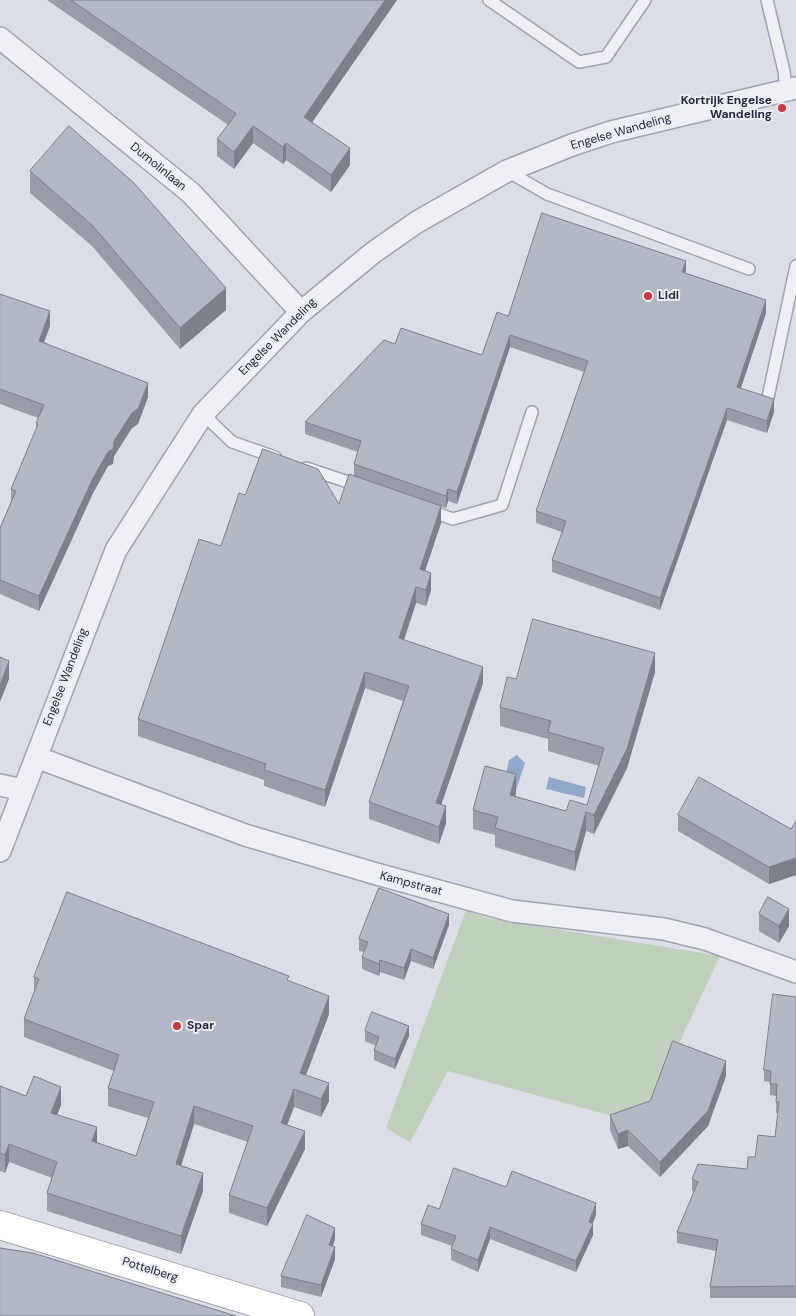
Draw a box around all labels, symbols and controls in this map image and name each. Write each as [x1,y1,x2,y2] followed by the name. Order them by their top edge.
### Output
[681,94,772,122] place label: Kortrijk Engelse Wandeling
[776,102,788,114] marker: Kortrijk Engelse Wandeling
[569,111,673,153] street label: Engelse Wandeling
[127,140,189,194] street label: Dumolinlaan
[658,289,679,303] place label: Lidl
[642,290,654,302] marker: Lidl
[236,295,320,379] street label: Engelse Wandeling
[41,626,91,728] street label: Engelse Wandeling
[378,869,444,899] street label: Kampstraat
[187,1019,214,1033] place label: Spar
[171,1020,183,1032] marker: Spar
[120,1255,180,1285] street label: Pottelberg

